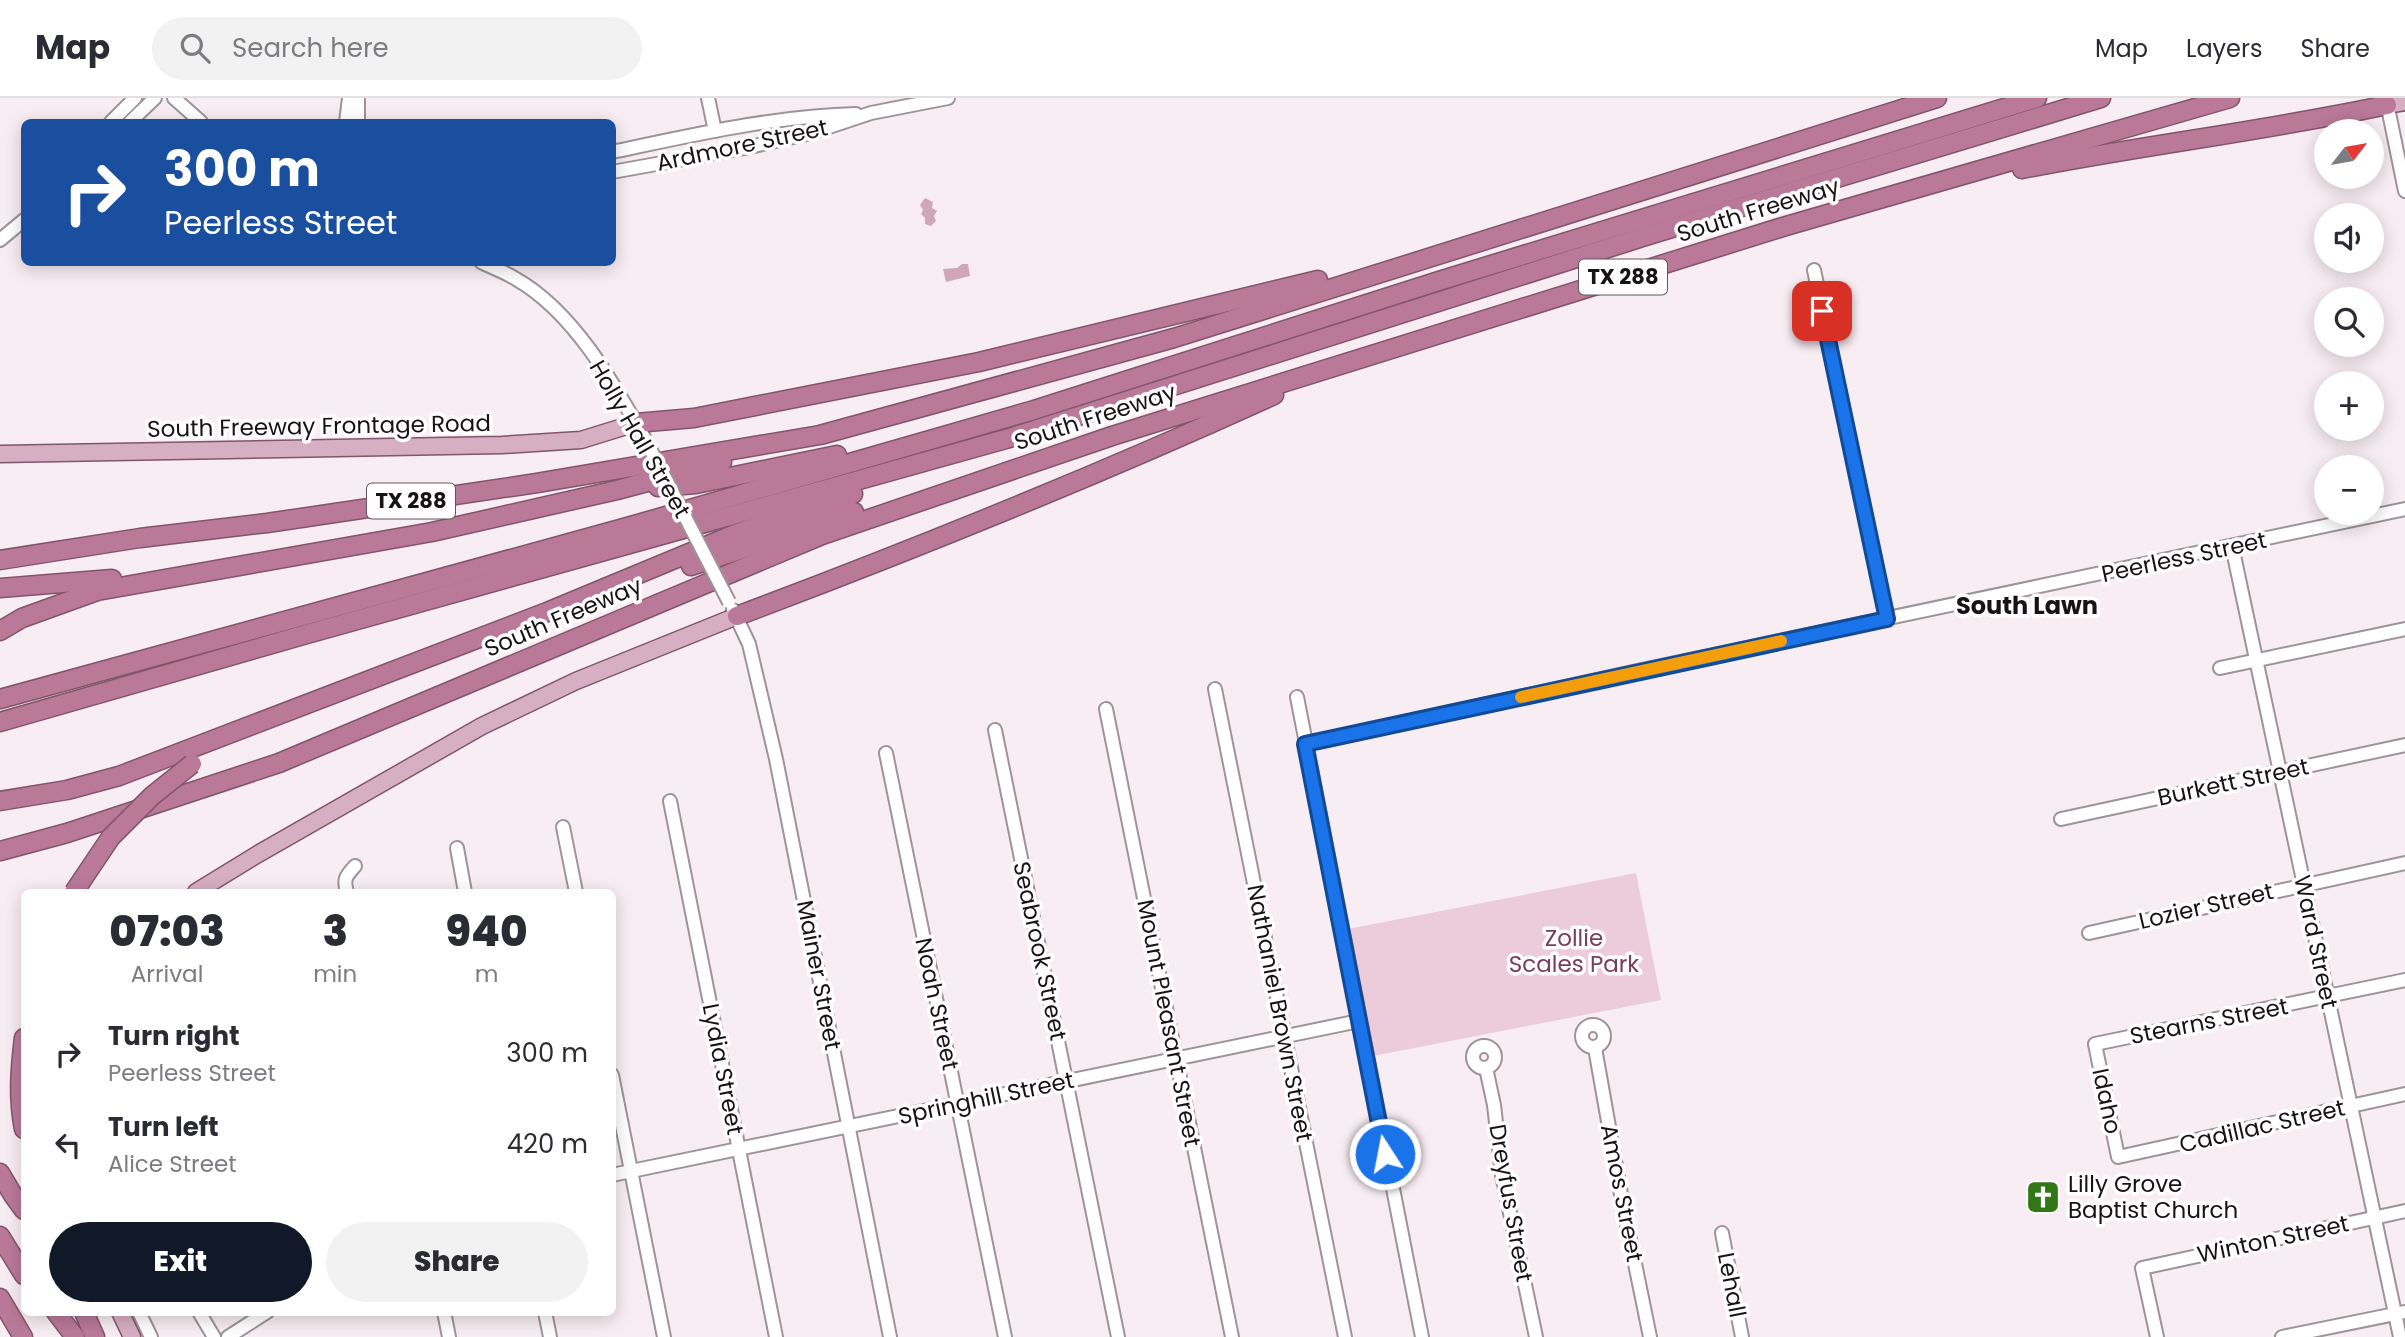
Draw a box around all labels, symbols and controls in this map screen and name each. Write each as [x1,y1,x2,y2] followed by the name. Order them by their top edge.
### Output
[152,17,642,80] search box
[35,24,110,71] text: Map
[176,29,214,67] icon: search
[232,30,389,66] text: Search here
[2095,32,2148,65] text: Map
[2186,32,2262,65] text: Layers
[2300,32,2370,65] text: Share
[653,111,831,179] street label: Ardmore Street
[2314,119,2384,189] north arrow
[2314,119,2384,525] map controls
[164,135,320,203] text: 300 m
[49,147,140,238] icon: right
[1673,170,1843,250] street label: South Freeway
[164,200,398,245] text: Peerless Street
[2314,203,2384,273] button: sound
[1579,260,1667,294] road number: TX 288
[1792,281,1852,341] pin
[2314,287,2384,357] button: search
[1803,292,1841,330] icon: arrive
[582,354,698,524] street label: Holly Hall Street
[2314,371,2384,441] button: +
[1010,376,1180,458] street label: South Freeway
[147,407,491,445] street label: South Freeway Frontage Road
[2314,455,2384,525] button: −
[367,484,455,518] road number: TX 288
[2099,524,2269,590] street label: Peerless Street
[479,569,647,665] street label: South Freeway
[1956,589,2098,622] district label: South Lawn
[2154,750,2312,814] street label: Burkett Street
[1005,859,1075,1043] street label: Seabrook Street
[2286,872,2346,1012] street label: Ward Street
[2136,875,2276,937] street label: Lozier Street
[1239,882,1321,1144] street label: Nathaniel Brown Street
[789,897,849,1053] street label: Mainer Street
[1129,897,1209,1149] street label: Mount Pleasant Street
[109,902,225,961] text: 07:03
[322,902,348,961] text: 3
[446,902,528,961] text: 940
[1509,922,1639,980] park label: Zollie Scales Park
[907,935,967,1073] street label: Noah Street
[131,958,203,990] text: Arrival
[313,958,357,990] text: min
[475,958,498,990] text: m
[2127,990,2291,1052] street label: Stearns Street
[695,1001,751,1137] street label: Lydia Street
[108,1018,240,1054] text: Turn right
[49,1035,87,1073] icon: right
[506,1035,588,1071] text: 300 m
[108,1057,276,1089] text: Peerless Street
[895,1064,1077,1132] street label: Springhill Street
[2084,1065,2130,1137] street label: Idaho
[2176,1091,2348,1161] street label: Cadillac Street
[108,1109,219,1145] text: Turn left
[1348,1117,1422,1191] position arrow
[1481,1122,1541,1284] street label: Dreyfus Street
[1593,1122,1651,1264] street label: Amos Street
[49,1126,87,1164] icon: left
[507,1126,588,1162] text: 420 m
[108,1148,237,1180] text: Alice Street
[2068,1168,2238,1226] place label: Lilly Grove Baptist Church
[2024,1178,2062,1216] church icon: Lilly Grove Baptist Church
[2194,1207,2352,1271] street label: Winton Street
[49,1222,312,1302] button: Exit
[326,1222,588,1302] button: Share
[1710,1250,1754,1320] street label: Lehall

